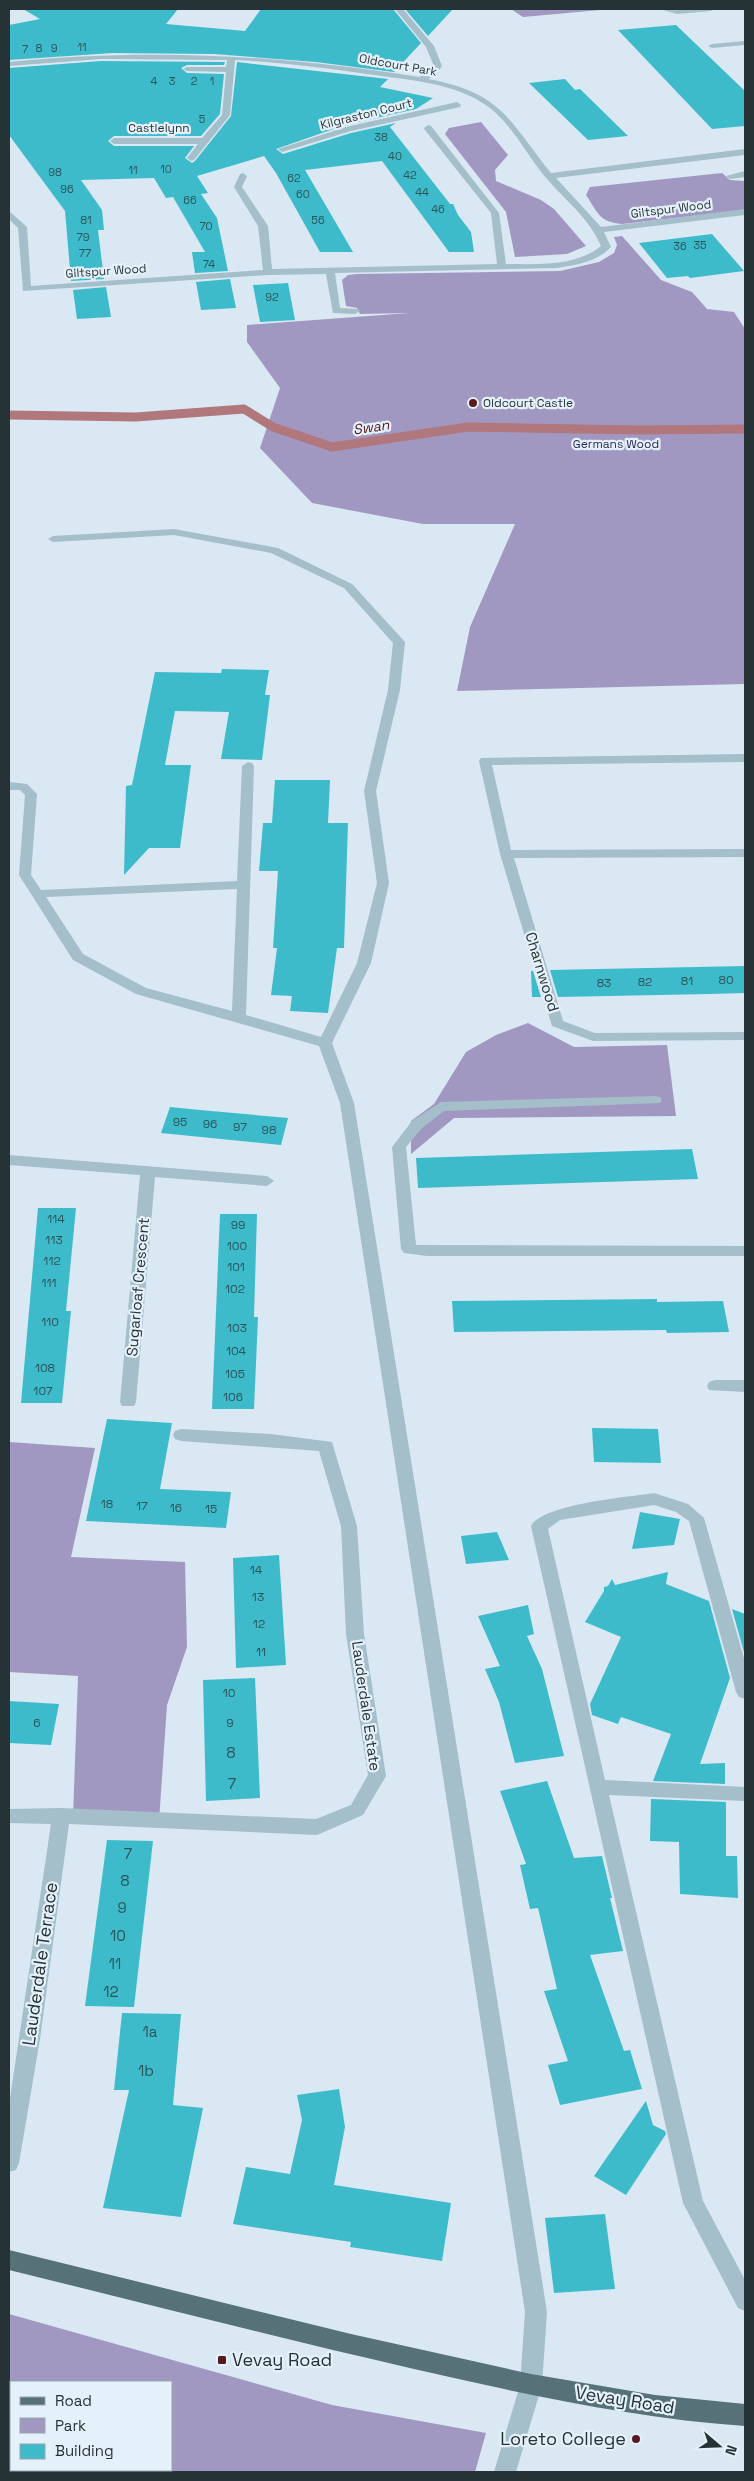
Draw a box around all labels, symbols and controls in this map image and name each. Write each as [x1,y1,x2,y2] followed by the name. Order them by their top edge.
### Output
[77,40,87,54] house number: 11
[36,41,43,55] house number: 8
[51,41,58,55] house number: 9
[22,42,28,56] house number: 7
[358,50,439,80] street label: Oldcourt Park
[151,74,158,88] house number: 4
[169,74,176,88] house number: 3
[191,74,198,88] house number: 2
[210,74,214,88] house number: 1
[318,95,414,133] street label: Kilgraston Court
[199,112,206,126] house number: 5
[128,120,190,136] street label: Castlelynn
[374,130,388,144] house number: 38
[388,149,402,163] house number: 40
[160,162,172,176] house number: 10
[128,163,138,177] house number: 11
[48,165,62,179] house number: 98
[403,168,417,182] house number: 42
[287,171,301,185] house number: 62
[60,182,74,196] house number: 96
[415,185,429,199] house number: 44
[296,187,310,201] house number: 60
[183,193,197,207] house number: 66
[630,196,712,222] street label: Giltspur Wood
[431,202,445,216] house number: 46
[80,213,92,227] house number: 81
[311,213,325,227] house number: 56
[199,219,213,233] house number: 70
[77,230,90,244] house number: 79
[693,238,707,252] house number: 35
[673,239,687,253] house number: 36
[79,246,91,260] house number: 77
[203,257,215,271] house number: 74
[65,260,147,282] street label: Giltspur Wood
[265,290,279,304] house number: 92
[483,395,573,411] place label: Oldcourt Castle
[467,397,479,409] marker: Oldcourt Castle
[352,416,391,438] water label: Swan
[573,436,659,452] park label: Germans Wood
[521,930,564,1014] street label: Charnwood
[718,972,734,988] house number: 80
[681,973,693,989] house number: 81
[638,974,652,990] house number: 82
[597,975,611,991] house number: 83
[173,1114,187,1130] house number: 95
[203,1116,217,1132] house number: 96
[233,1119,247,1135] house number: 97
[262,1122,276,1138] house number: 98
[47,1211,65,1227] house number: 114
[122,1217,153,1357] street label: Sugarloaf Crescent
[231,1217,245,1233] house number: 99
[45,1232,63,1248] house number: 113
[227,1238,247,1254] house number: 100
[43,1253,61,1269] house number: 112
[227,1259,245,1275] house number: 101
[41,1275,57,1291] house number: 111
[225,1281,245,1297] house number: 102
[41,1314,59,1330] house number: 110
[227,1320,247,1336] house number: 103
[226,1343,247,1359] house number: 104
[35,1360,55,1376] house number: 108
[225,1366,245,1382] house number: 105
[33,1383,53,1399] house number: 107
[223,1389,243,1405] house number: 106
[101,1496,113,1512] house number: 18
[136,1498,148,1514] house number: 17
[170,1500,182,1516] house number: 16
[205,1501,217,1517] house number: 15
[250,1562,263,1578] house number: 14
[252,1589,264,1605] house number: 13
[253,1616,265,1632] house number: 12
[348,1640,385,1772] street label: Lauderdale Estate
[256,1644,266,1660] house number: 11
[223,1685,235,1701] house number: 10
[33,1715,41,1731] house number: 6
[226,1715,234,1731] house number: 9
[226,1743,236,1762] house number: 8
[228,1774,236,1793] house number: 7
[124,1844,132,1863] house number: 7
[120,1871,130,1890] house number: 8
[17,1881,62,2047] street label: Lauderdale Terrace
[117,1898,127,1917] house number: 9
[110,1926,126,1945] house number: 10
[109,1954,121,1973] house number: 11
[103,1982,119,2001] house number: 12
[143,2022,158,2041] house number: 1a
[138,2061,154,2080] house number: 1b
[232,2348,332,2371] place label: Vevay Road
[216,2354,228,2366] marker: Vevay Road
[574,2380,676,2419] street label: Vevay Road
[10,2381,172,2471] legend
[55,2391,92,2410] text: Road
[55,2416,86,2435] text: Park
[694,2421,744,2471] north arrow
[500,2427,626,2450] place label: Loreto College
[630,2433,642,2445] marker: Loreto College
[55,2441,114,2460] text: Building
[721,2443,741,2458] text: N

